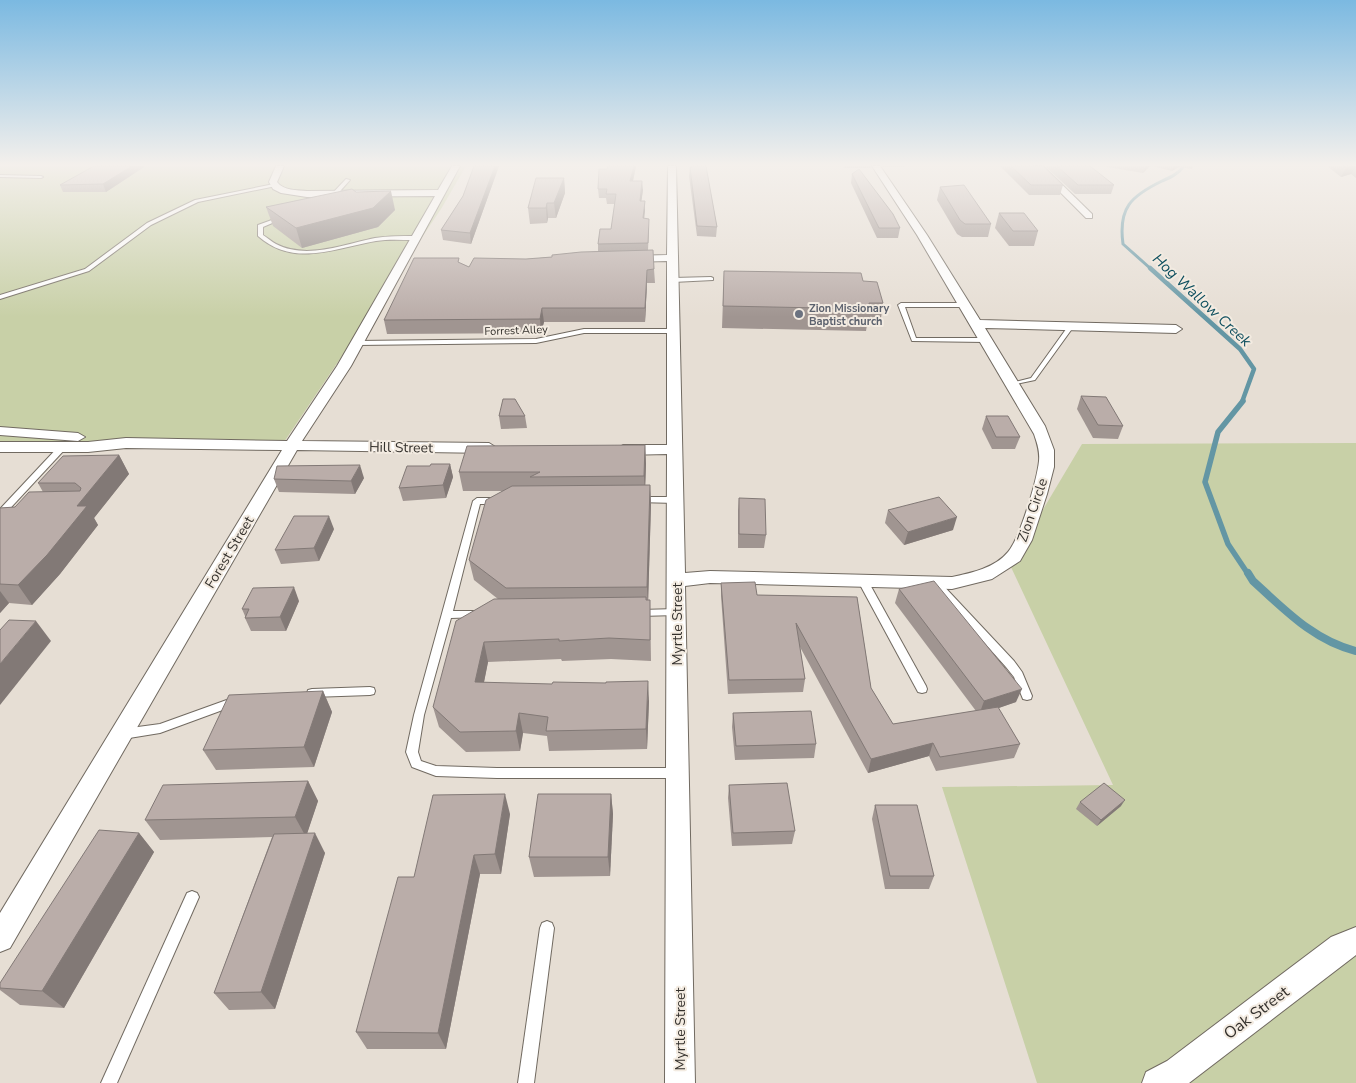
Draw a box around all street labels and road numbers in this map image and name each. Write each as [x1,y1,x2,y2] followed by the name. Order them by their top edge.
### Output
[484,322,548,339] street label: Forrest Alley
[369,437,433,458] street label: Hill Street
[1013,476,1052,545] street label: Zion Circle
[200,513,258,592] street label: Forest Street
[668,583,687,665] street label: Myrtle Street
[1219,981,1294,1045] street label: Oak Street
[671,988,690,1070] street label: Myrtle Street

